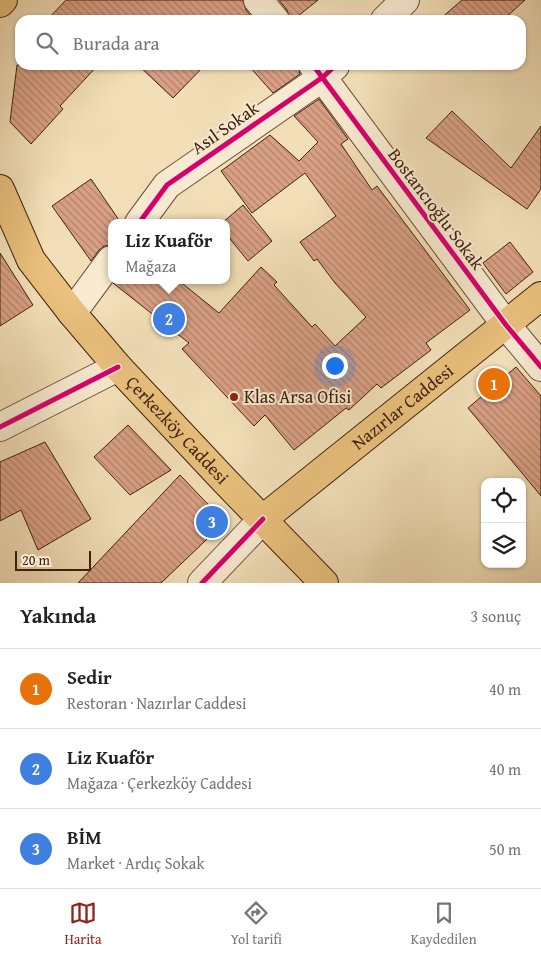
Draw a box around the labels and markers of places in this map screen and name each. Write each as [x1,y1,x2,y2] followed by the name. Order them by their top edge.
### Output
[153,300,185,338] pin: 2
[478,365,510,403] pin: 1
[244,383,351,410] place label: Klas Arsa Ofisi
[228,391,240,403] marker: Klas Arsa Ofisi
[196,503,228,541] pin: 3

